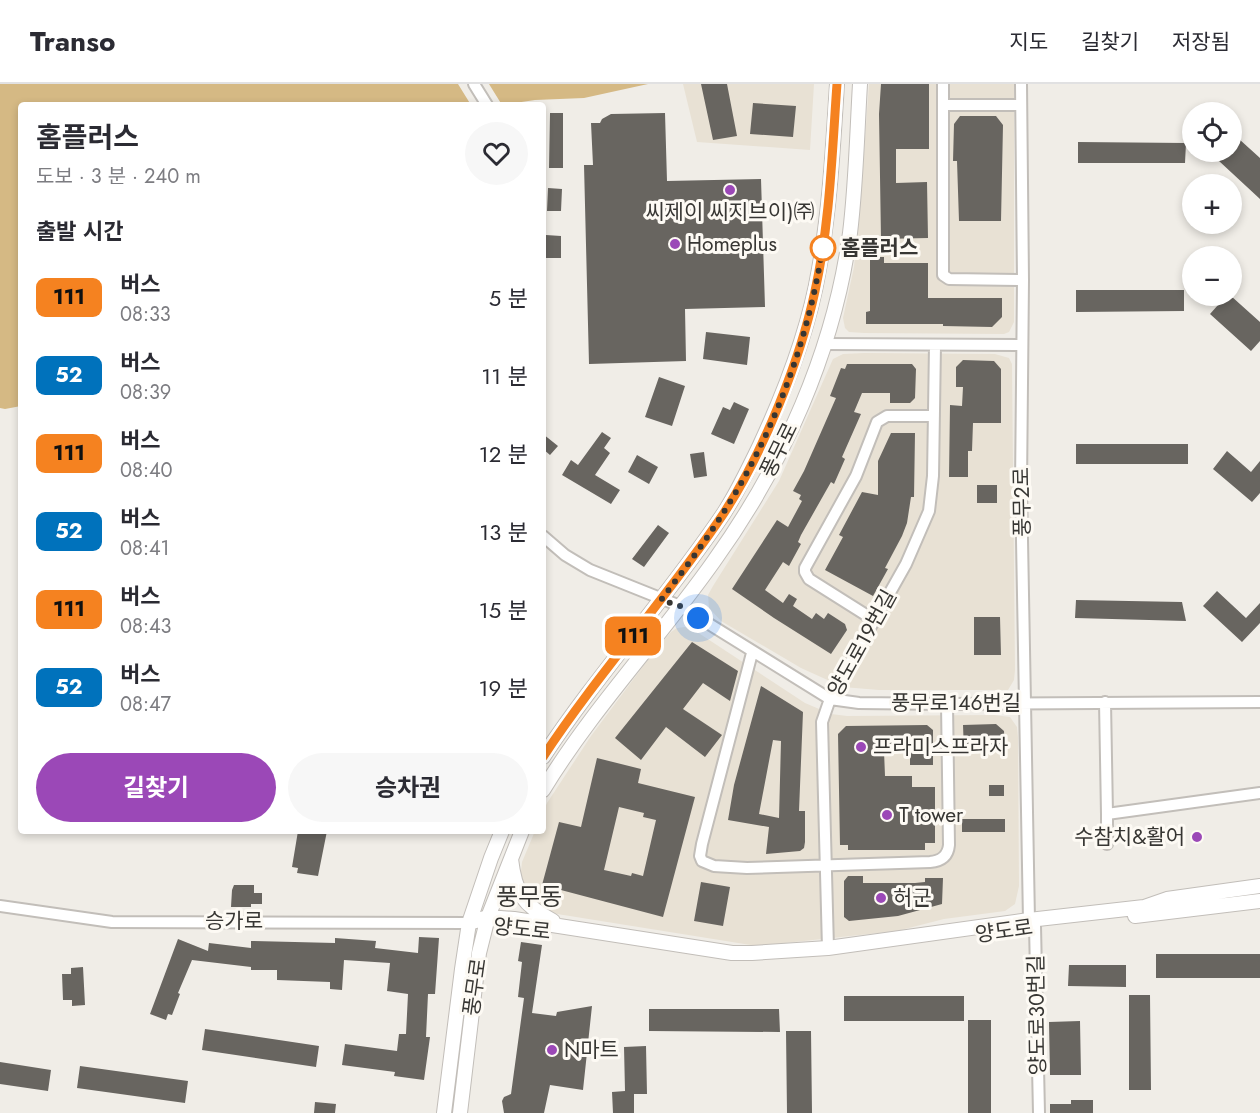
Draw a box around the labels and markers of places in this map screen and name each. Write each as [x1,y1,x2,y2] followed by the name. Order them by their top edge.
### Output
[723,183,737,197] marker: 씨제이 씨지브이)㈜
[645,197,815,227] place label: 씨제이 씨지브이)㈜
[687,229,777,259] place label: Homeplus
[841,233,918,263] place label: 홈플러스
[810,235,836,261] marker: 홈플러스
[668,237,682,251] marker: Homeplus
[873,732,1008,762] place label: 프라미스프라자
[854,740,868,754] marker: 프라미스프라자
[899,800,964,830] place label: T tower
[880,808,894,822] marker: T tower
[1074,822,1185,852] place label: 수참치&활어
[1190,830,1204,844] marker: 수참치&활어
[893,883,932,913] place label: 허군
[874,891,888,905] marker: 허군
[564,1035,619,1065] place label: N마트
[545,1043,559,1057] marker: N마트

